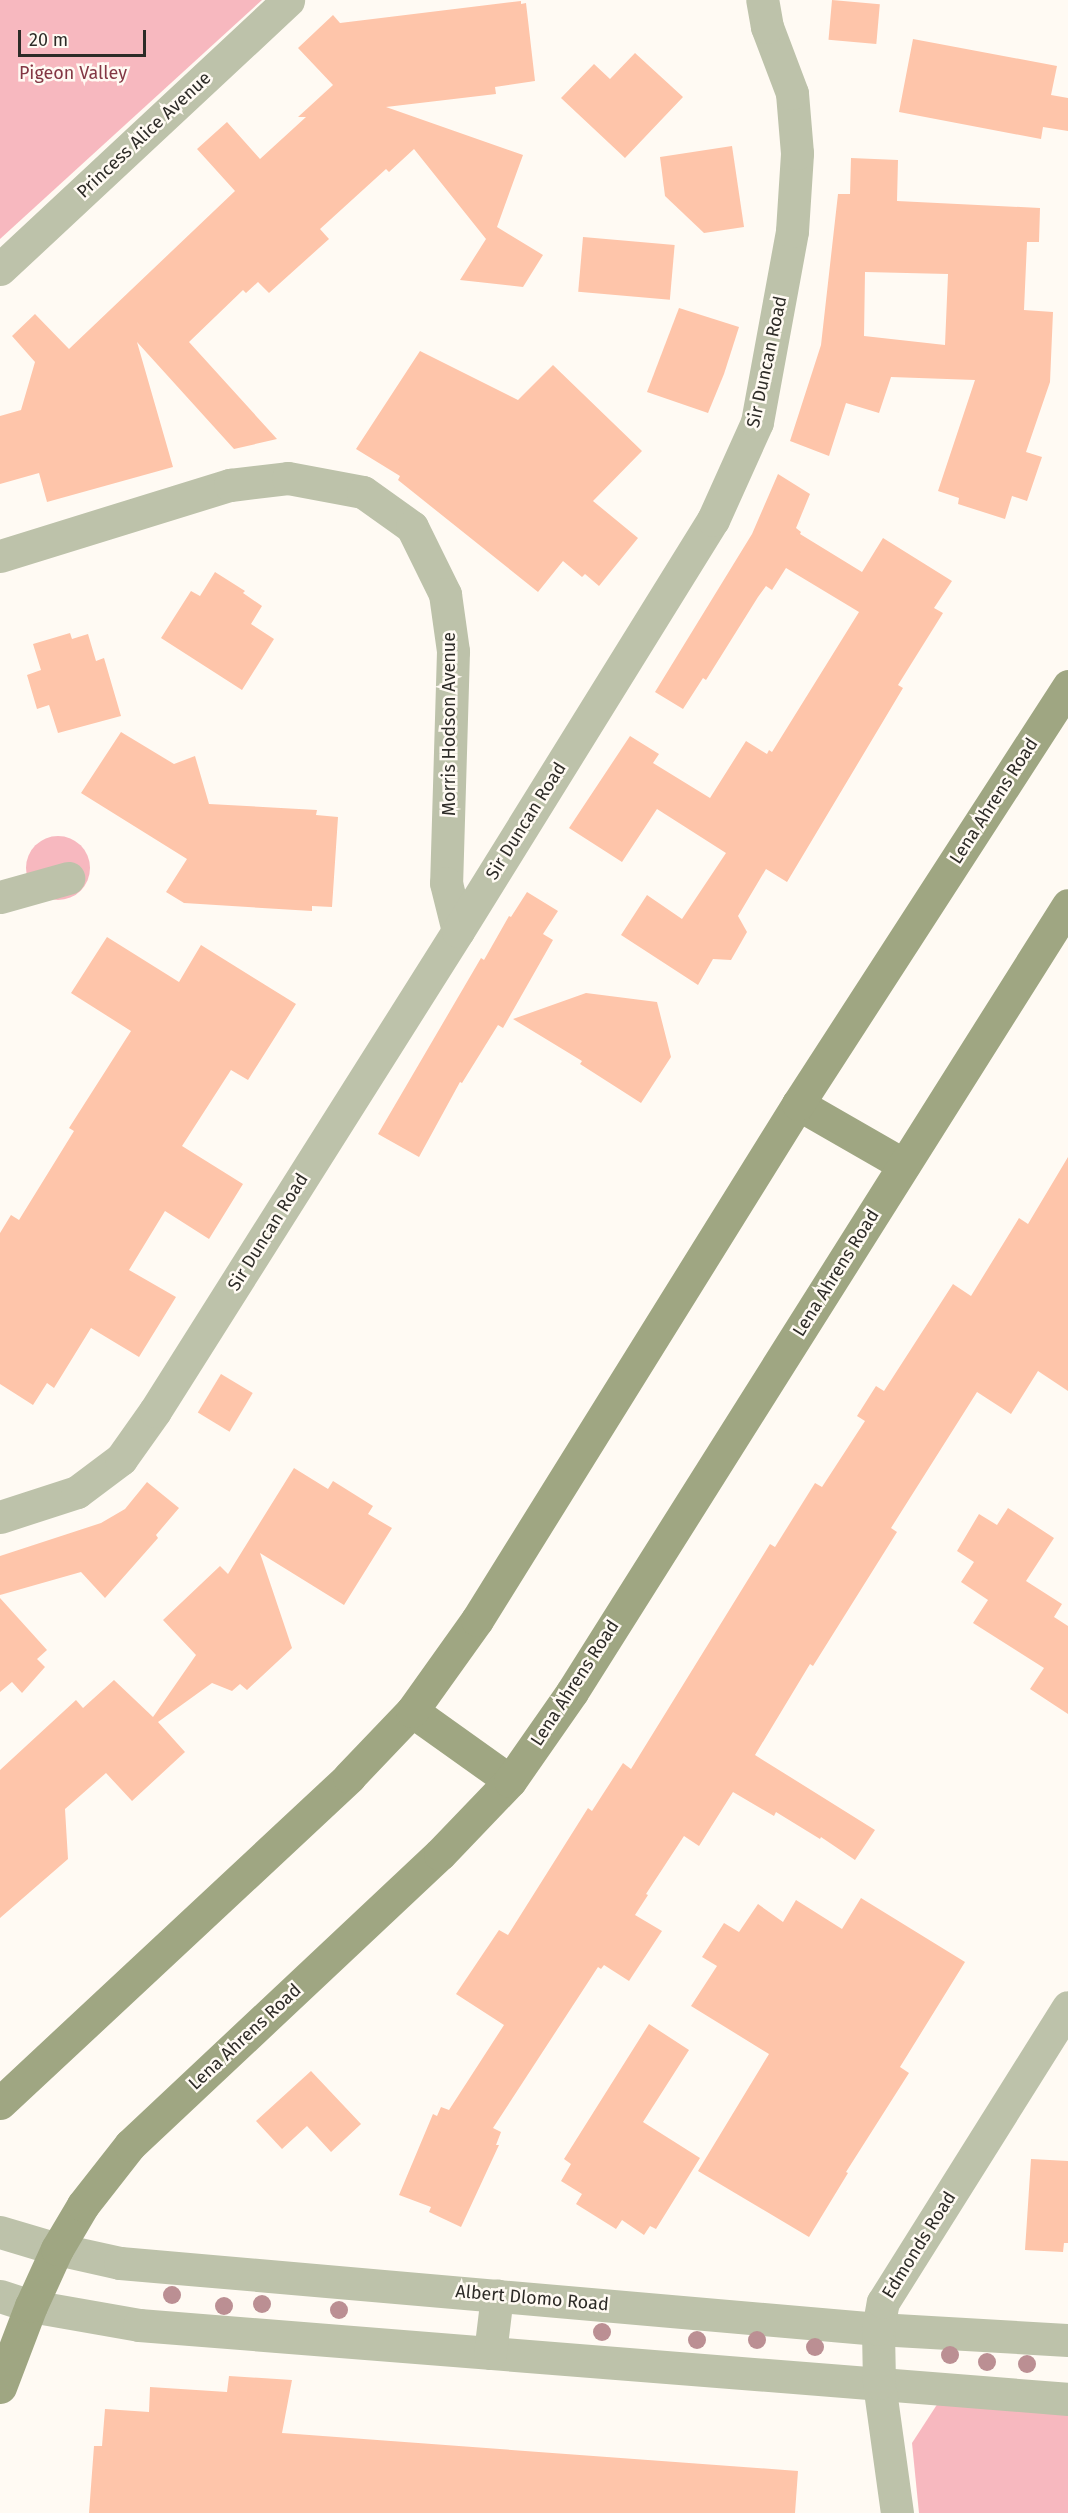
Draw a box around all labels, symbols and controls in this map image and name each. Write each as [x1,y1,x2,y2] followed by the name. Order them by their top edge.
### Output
[21,18,148,56] scale bar
[29,29,68,51] text: 20 m
[19,62,127,84] park label: Pigeon Valley
[73,67,215,203] street label: Princess Alice Avenue
[742,294,792,430] street label: Sir Duncan Road
[438,632,460,816] street label: Morris Hodson Avenue
[945,734,1043,868] street label: Lena Ahrens Road
[481,758,571,884] street label: Sir Duncan Road
[223,1169,313,1295] street label: Sir Duncan Road
[788,1205,884,1341] street label: Lena Ahrens Road
[526,1616,624,1750] street label: Lena Ahrens Road
[184,1979,306,2095] street label: Lena Ahrens Road
[878,2188,960,2302] street label: Edmonds Road
[454,2281,610,2315] street label: Albert Dlomo Road

